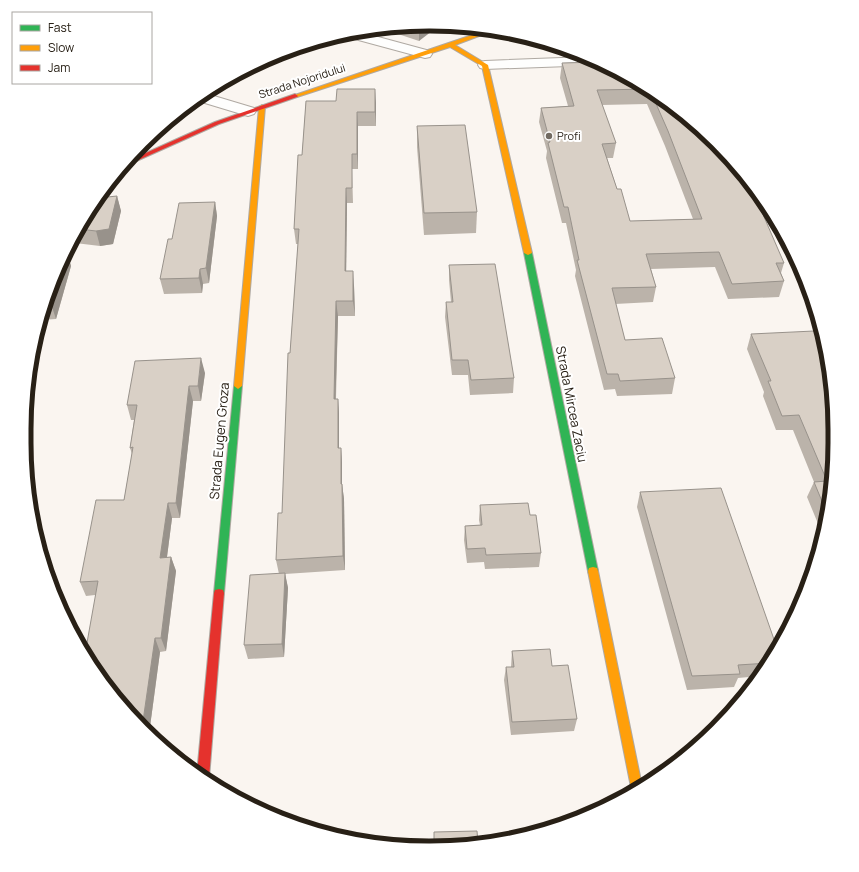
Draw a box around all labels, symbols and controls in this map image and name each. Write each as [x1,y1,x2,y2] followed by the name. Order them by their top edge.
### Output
[12,12,152,84] legend
[48,19,72,36] text: Fast
[48,39,74,56] text: Slow
[48,59,70,76] text: Jam
[257,59,347,102] street label: Strada Nojoridului
[557,128,581,143] place label: Profi
[544,131,554,141] marker: Profi
[552,344,592,464] street label: Strada Mircea Zaciu
[205,382,233,500] street label: Strada Eugen Groza

